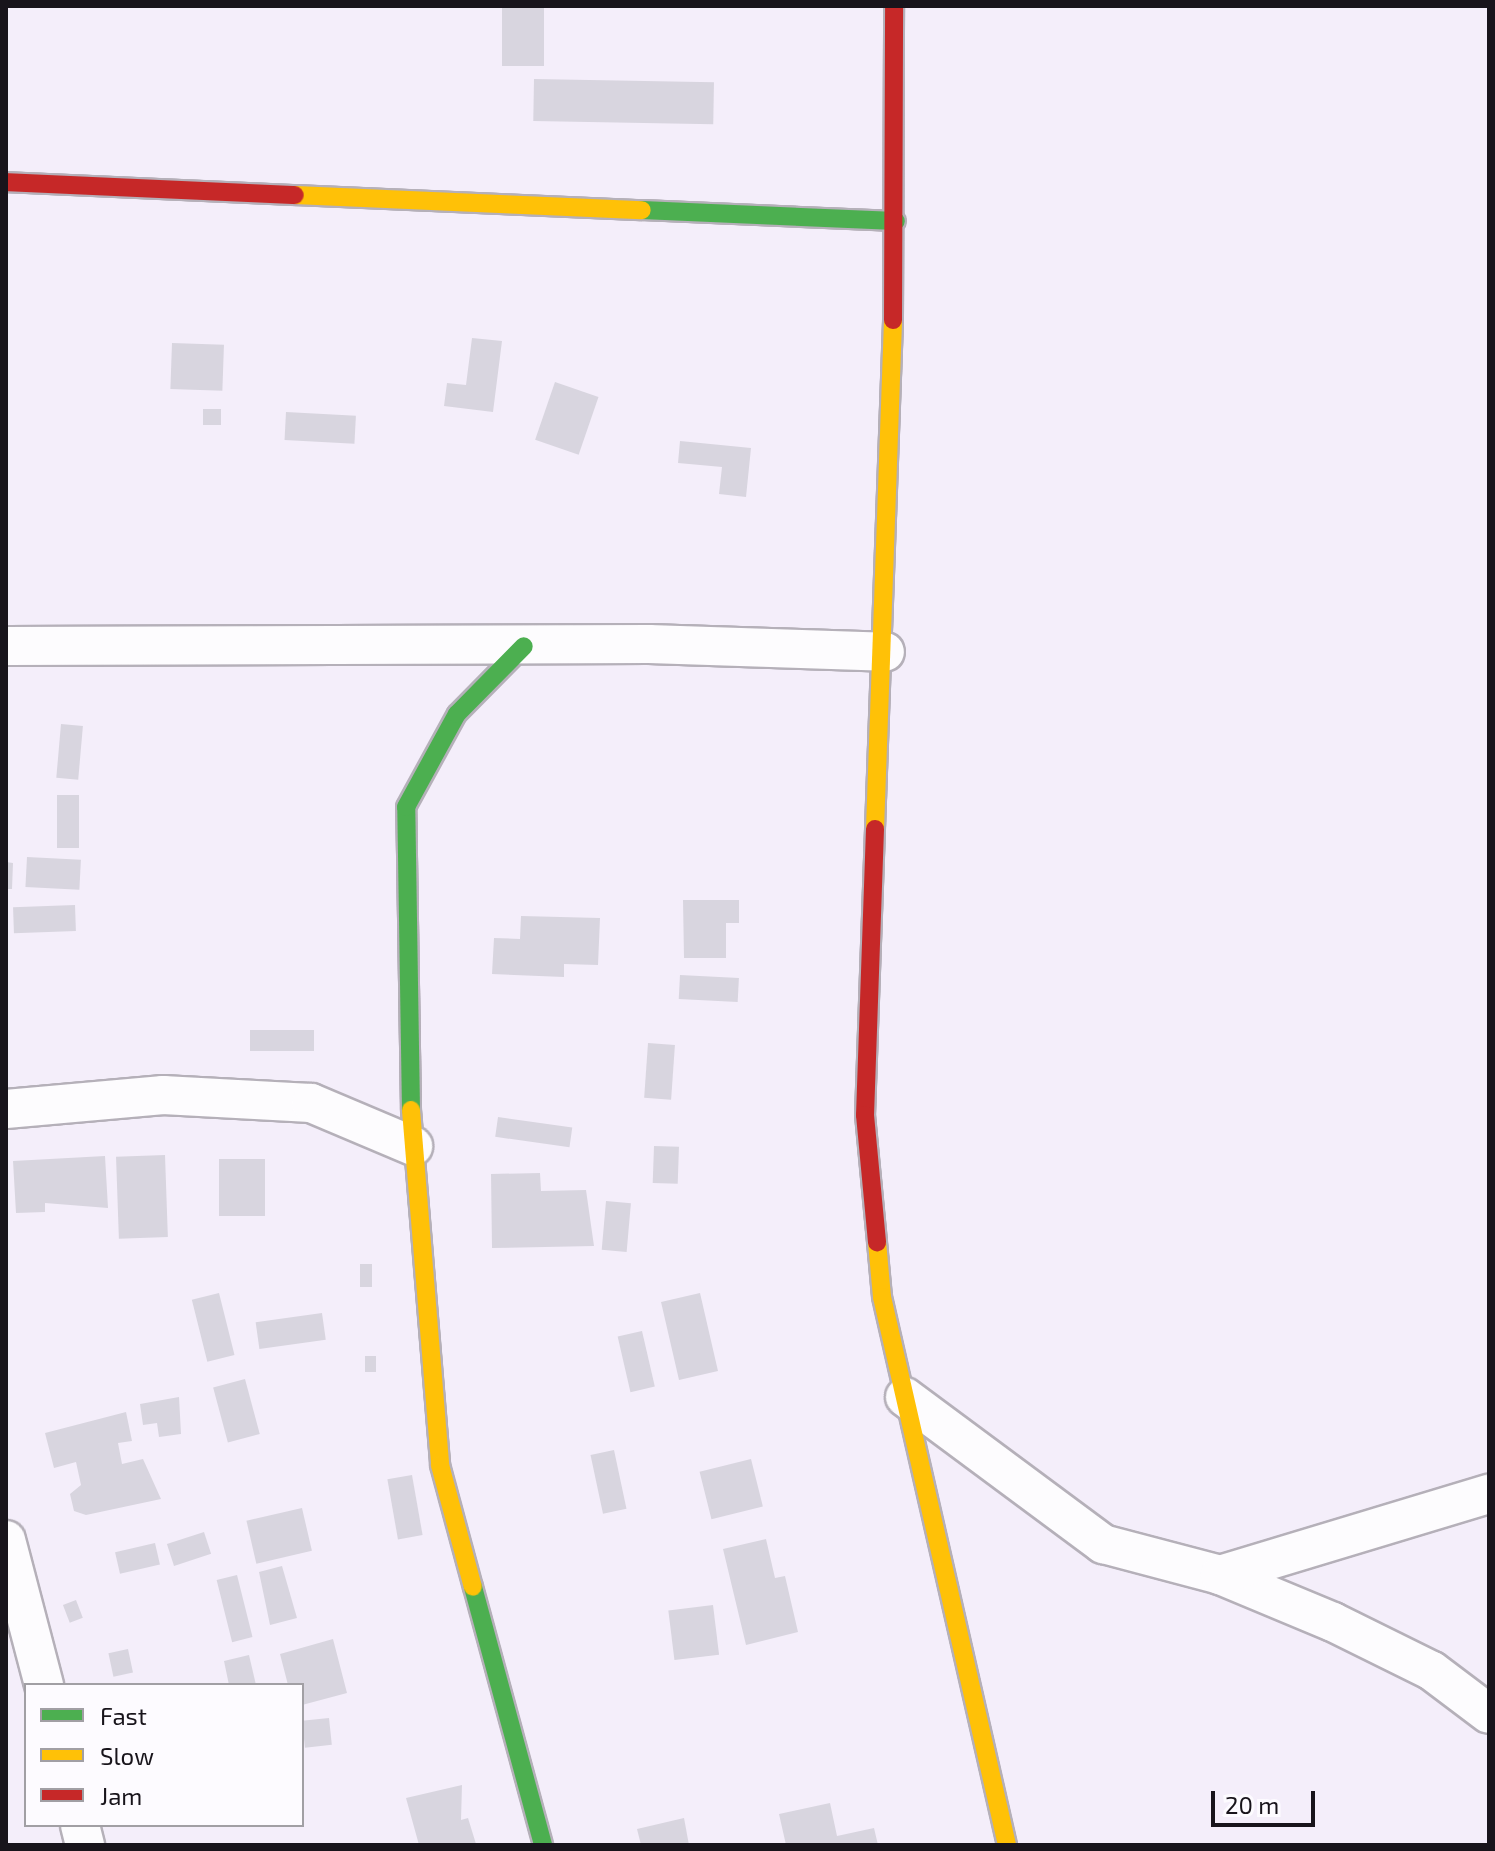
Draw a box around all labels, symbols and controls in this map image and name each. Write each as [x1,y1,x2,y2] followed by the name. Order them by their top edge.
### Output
[24,1683,304,1827] legend
[100,1701,147,1730] text: Fast
[100,1741,154,1770] text: Slow
[1215,1775,1319,1825] scale bar
[100,1781,142,1810] text: Jam
[1225,1790,1279,1819] text: 20 m

